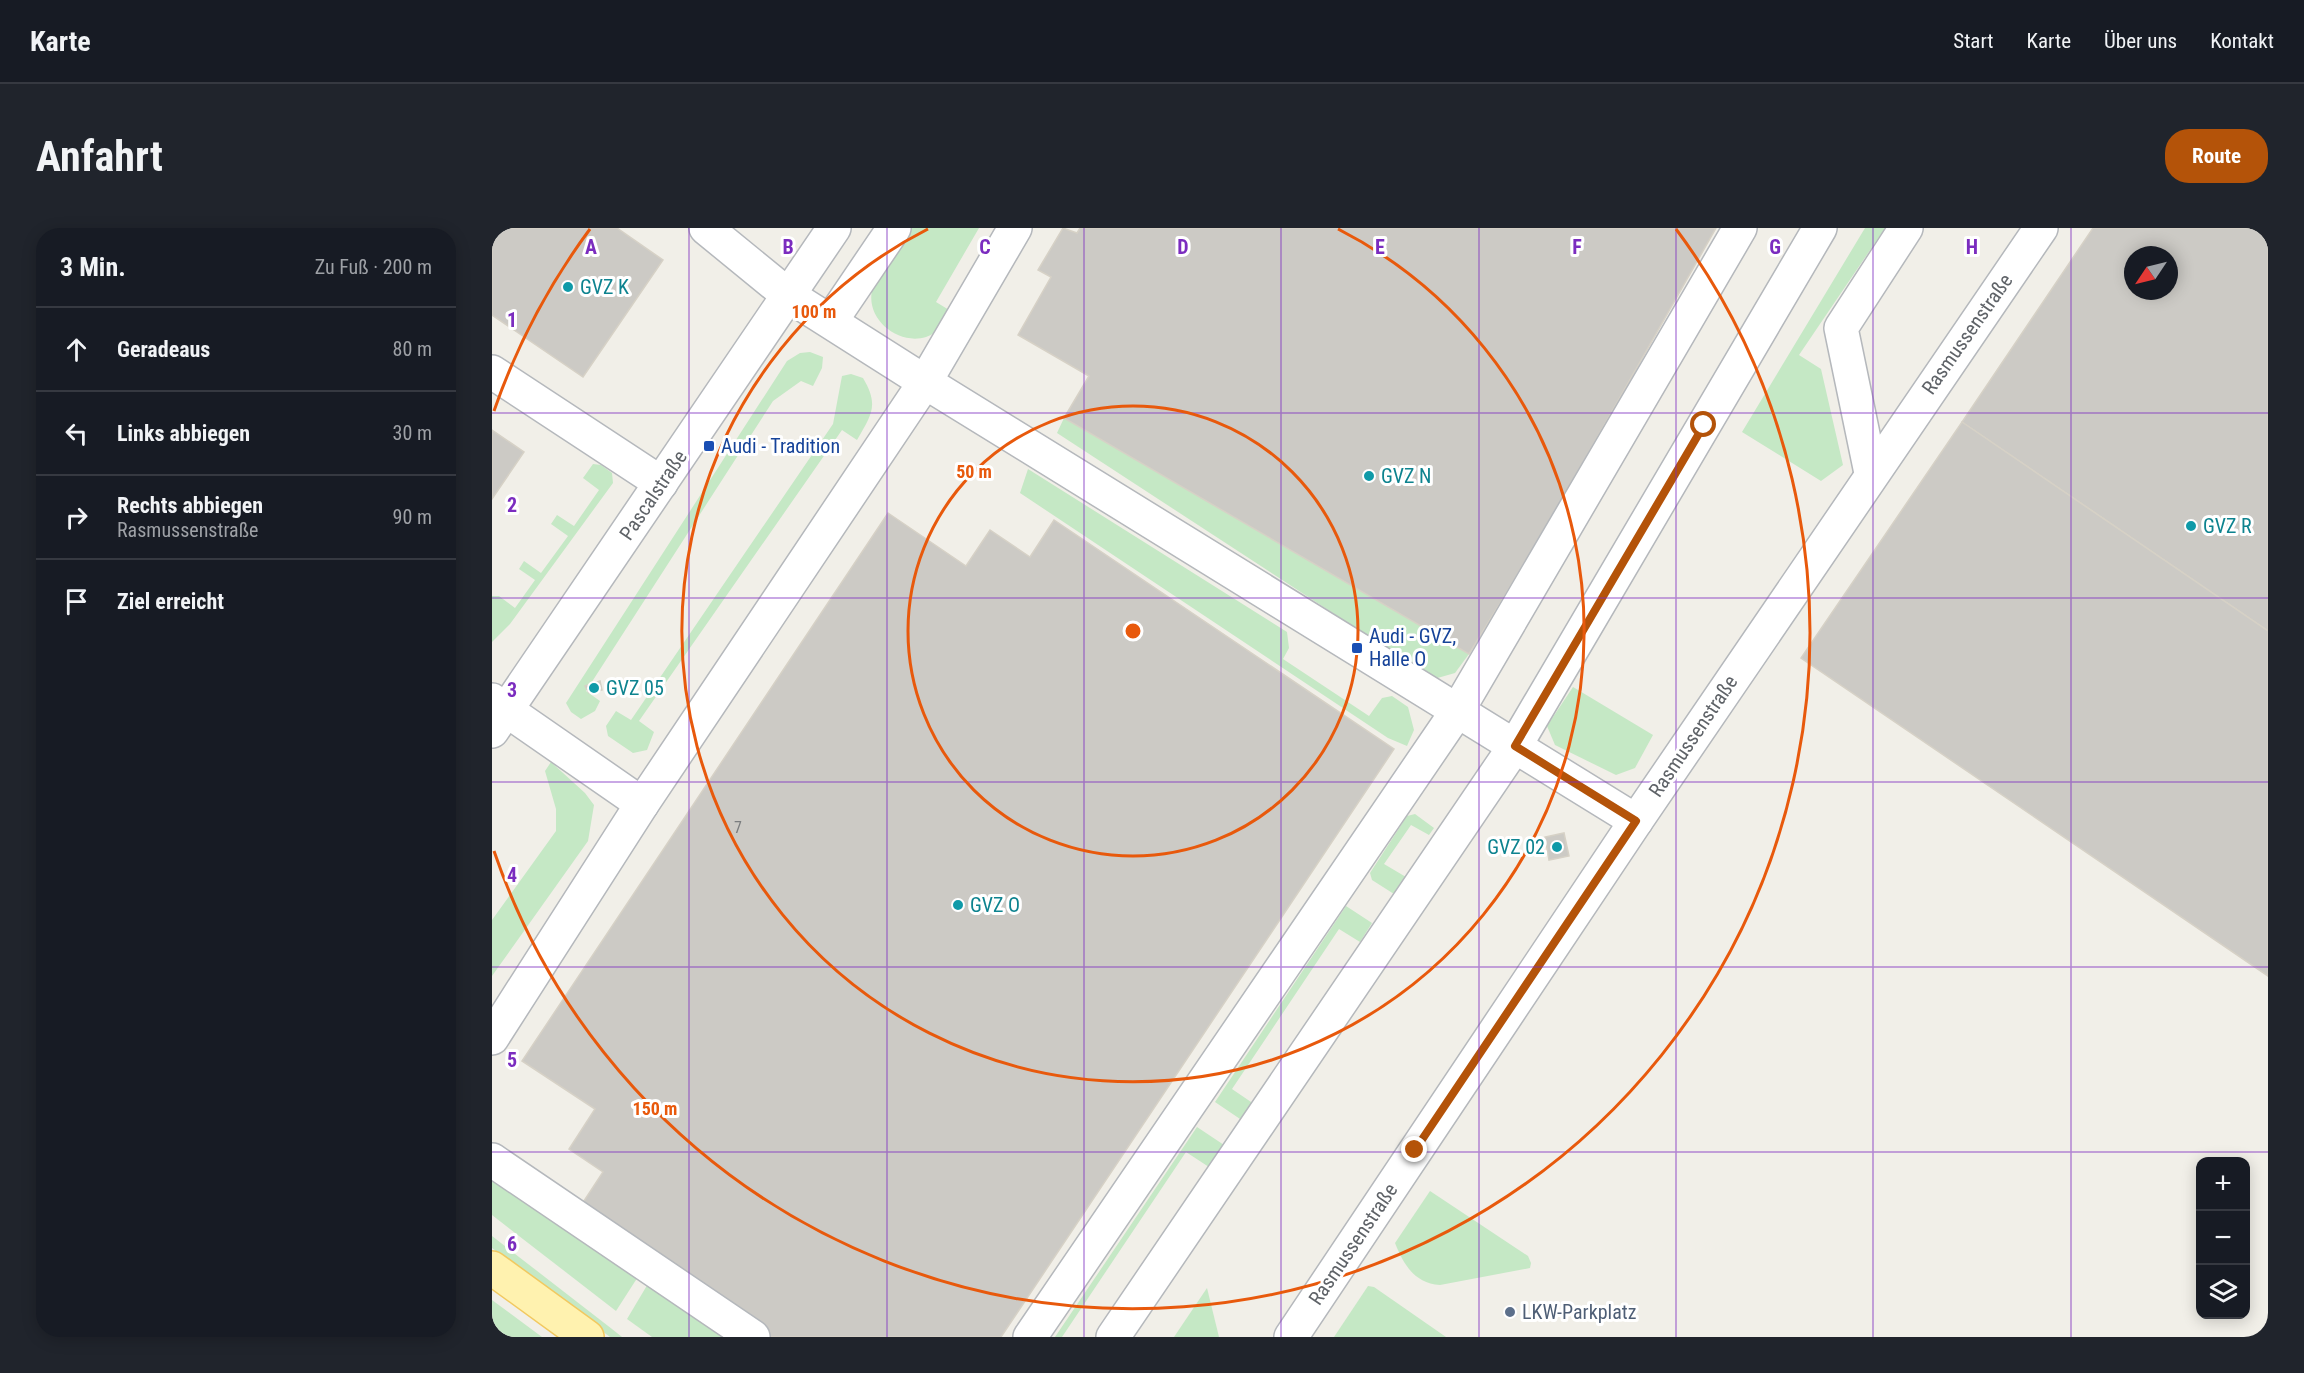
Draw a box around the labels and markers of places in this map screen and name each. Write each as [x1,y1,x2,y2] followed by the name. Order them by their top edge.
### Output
[580,275,629,299] place label: GVZ K
[561,280,575,294] marker: GVZ K
[721,434,840,458] place label: Audi - Tradition
[702,439,716,453] marker: Audi - Tradition
[1381,464,1431,488] place label: GVZ N
[1362,469,1376,483] marker: GVZ N
[2203,514,2252,538] place label: GVZ R
[2184,519,2198,533] marker: GVZ R
[1123,621,1143,641] centre of rings
[1369,624,1456,671] place label: Audi - GVZ, Halle O
[1350,641,1364,655] marker: Audi - GVZ, Halle O
[606,676,664,700] place label: GVZ 05
[587,681,601,695] marker: GVZ 05
[1487,835,1545,859] place label: GVZ 02
[1550,840,1564,854] marker: GVZ 02
[970,893,1020,917] place label: GVZ O
[951,898,965,912] marker: GVZ O
[1522,1300,1636,1324] place label: LKW-Parkplatz
[1503,1305,1517,1319] marker: LKW-Parkplatz

